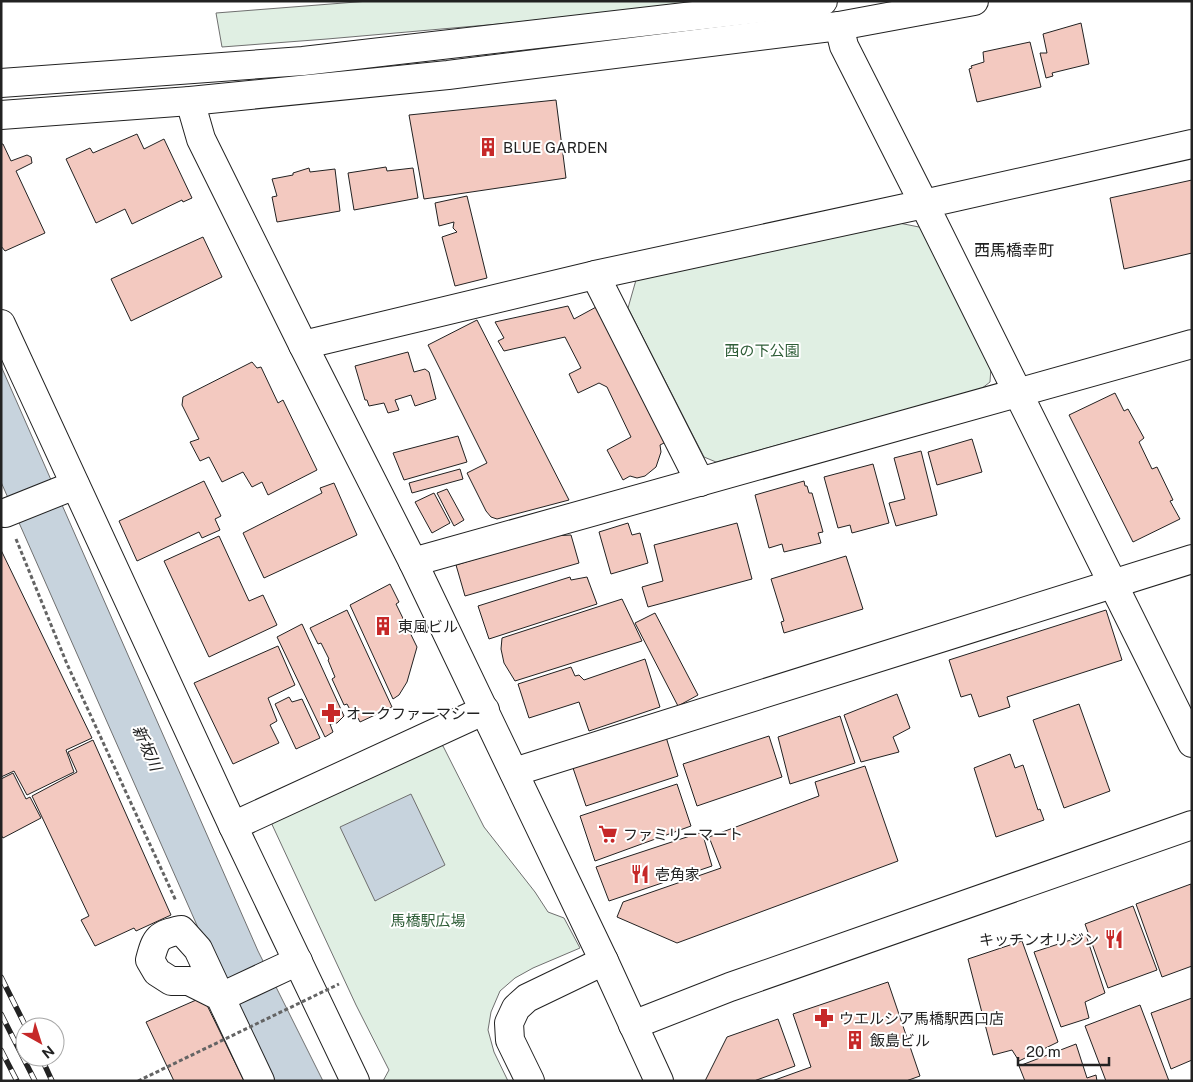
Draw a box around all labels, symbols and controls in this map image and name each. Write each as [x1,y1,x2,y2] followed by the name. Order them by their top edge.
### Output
[477,136,499,158] building icon: BLUE GARDEN
[503,139,608,156] place label: BLUE GARDEN
[974,241,1054,260] district label: 西馬橋幸町
[724,342,800,359] park label: 西の下公園
[372,615,394,637] building icon: 東風ビル
[398,618,458,635] place label: 東風ビル
[320,702,342,724] pharmacy icon: オークファーマシー
[346,705,481,722] place label: オークファーマシー
[129,722,166,776] water label: 新坂川
[597,823,619,845] supermarket icon: ファミリーマート
[623,826,743,843] place label: ファミリーマート
[629,863,651,885] restaurant icon: 壱角家
[655,866,700,883] place label: 壱角家
[390,912,466,929] park label: 馬橋駅広場
[1103,928,1125,950] restaurant icon: キッチンオリジン
[979,931,1099,948] place label: キッチンオリジン
[813,1007,835,1029] pharmacy icon: ウエルシア馬橋駅西口店
[839,1010,1004,1027] place label: ウエルシア馬橋駅西口店
[15,1017,65,1067] north arrow
[844,1029,866,1051] building icon: 飯島ビル
[870,1032,930,1049] place label: 飯島ビル
[1018,1034,1109,1066] scale bar
[39,1042,57,1062] text: N
[1026,1043,1061,1060] text: 20 m

